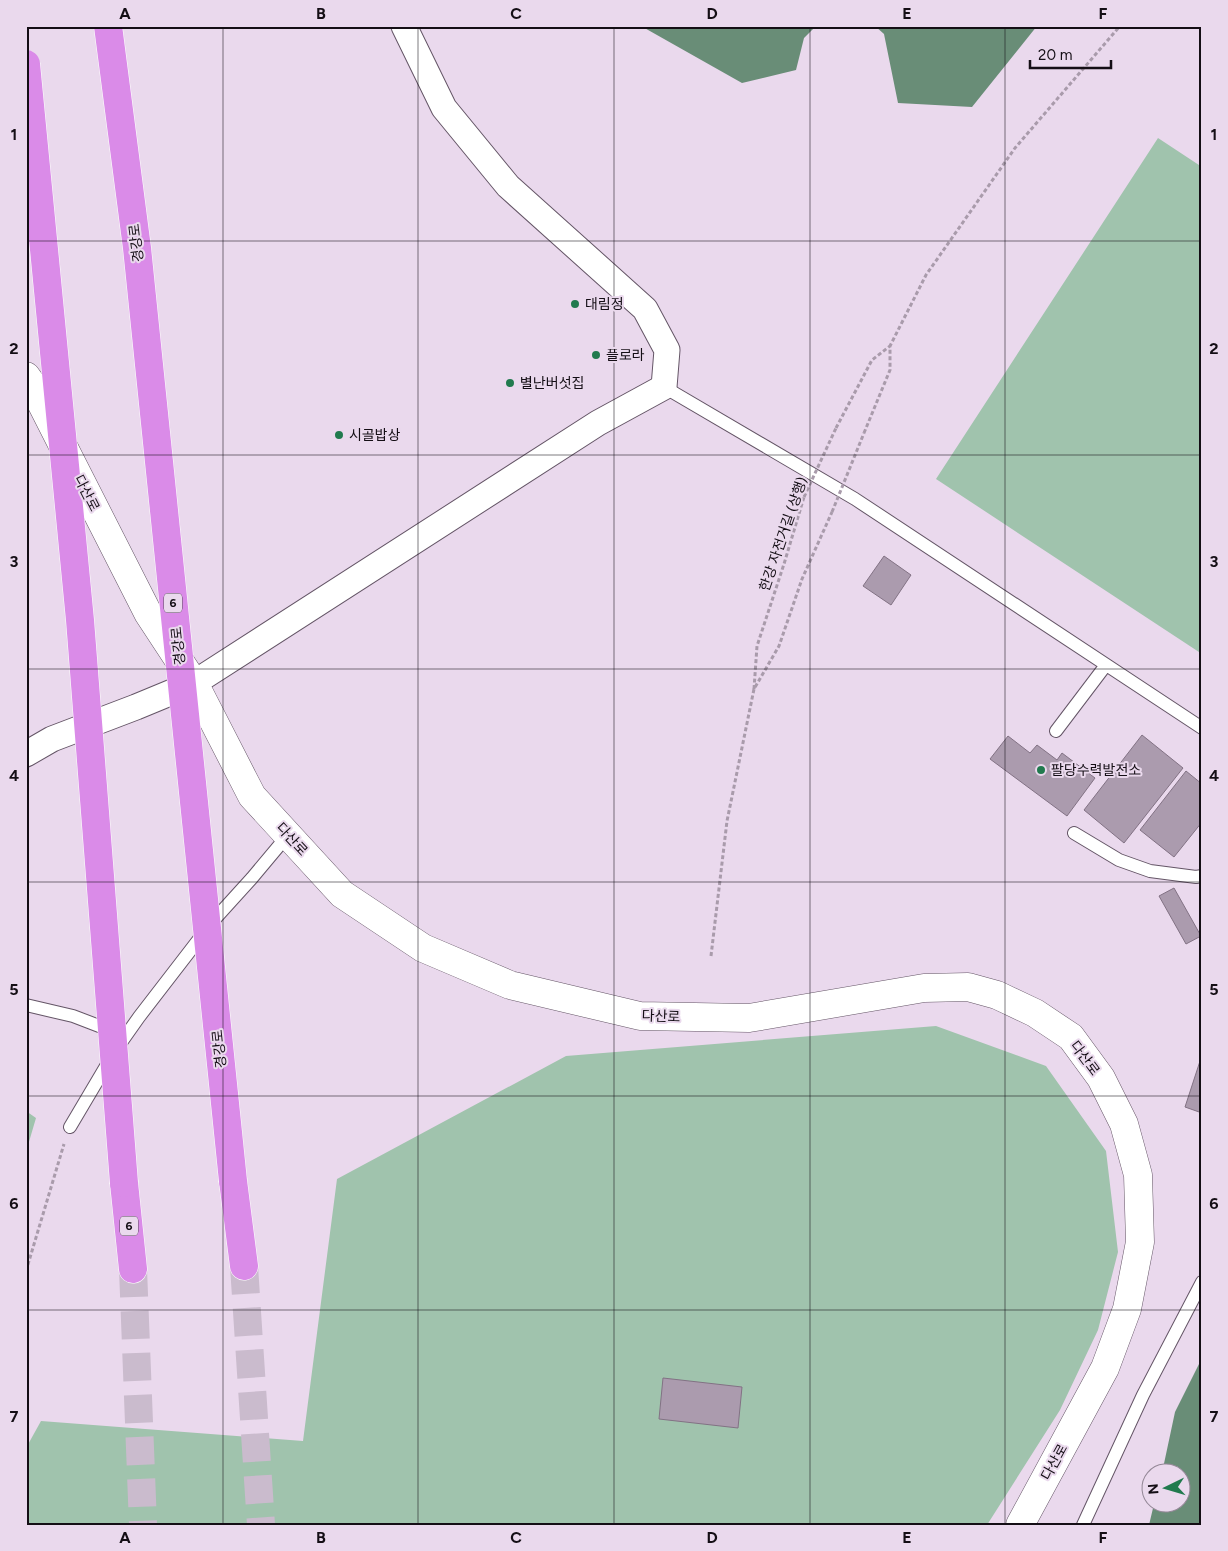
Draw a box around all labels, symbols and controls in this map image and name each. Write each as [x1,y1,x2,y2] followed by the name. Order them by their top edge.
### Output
[119,4,131,23] text: A
[316,4,326,23] text: B
[510,4,522,23] text: C
[706,4,718,23] text: D
[902,4,912,23] text: E
[1099,4,1108,23] text: F
[1030,38,1112,70] scale bar
[1038,46,1072,64] text: 20 m
[11,125,17,144] text: 1
[1211,125,1217,144] text: 1
[126,223,147,263] street label: 경강로
[585,296,624,313] place label: 대림정
[569,298,581,310] marker: 대림정
[9,339,19,358] text: 2
[1209,339,1219,358] text: 2
[606,347,645,364] place label: 플로라
[590,349,602,361] marker: 플로라
[520,375,584,392] place label: 별난버섯집
[504,377,516,389] marker: 별난버섯집
[349,427,401,444] place label: 시골밥상
[333,429,345,441] marker: 시골밥상
[70,472,103,514] street label: 다산로
[756,475,811,594] street label: 한강 자전거길 (상행)
[10,552,19,571] text: 3
[1210,552,1219,571] text: 3
[164,594,182,612] road number: 6
[168,626,189,666] street label: 경강로
[1051,762,1141,779] place label: 팔당수력발전소
[1035,764,1047,776] marker: 팔당수력발전소
[9,766,19,785] text: 4
[1209,766,1219,785] text: 4
[272,819,311,859] street label: 다산로
[9,980,19,999] text: 5
[1209,980,1219,999] text: 5
[641,1007,681,1026] street label: 다산로
[209,1029,230,1069] street label: 경강로
[1066,1038,1103,1079] street label: 다산로
[9,1194,19,1213] text: 6
[1209,1194,1219,1213] text: 6
[120,1216,138,1236] road number: 6
[10,1407,19,1426] text: 7
[1210,1407,1219,1426] text: 7
[1038,1441,1071,1483] street label: 다산로
[1140,1464,1190,1514] north arrow
[1145,1483,1162,1495] text: N
[119,1528,131,1547] text: A
[316,1528,326,1547] text: B
[510,1528,522,1547] text: C
[706,1528,718,1547] text: D
[902,1528,912,1547] text: E
[1099,1528,1108,1547] text: F

